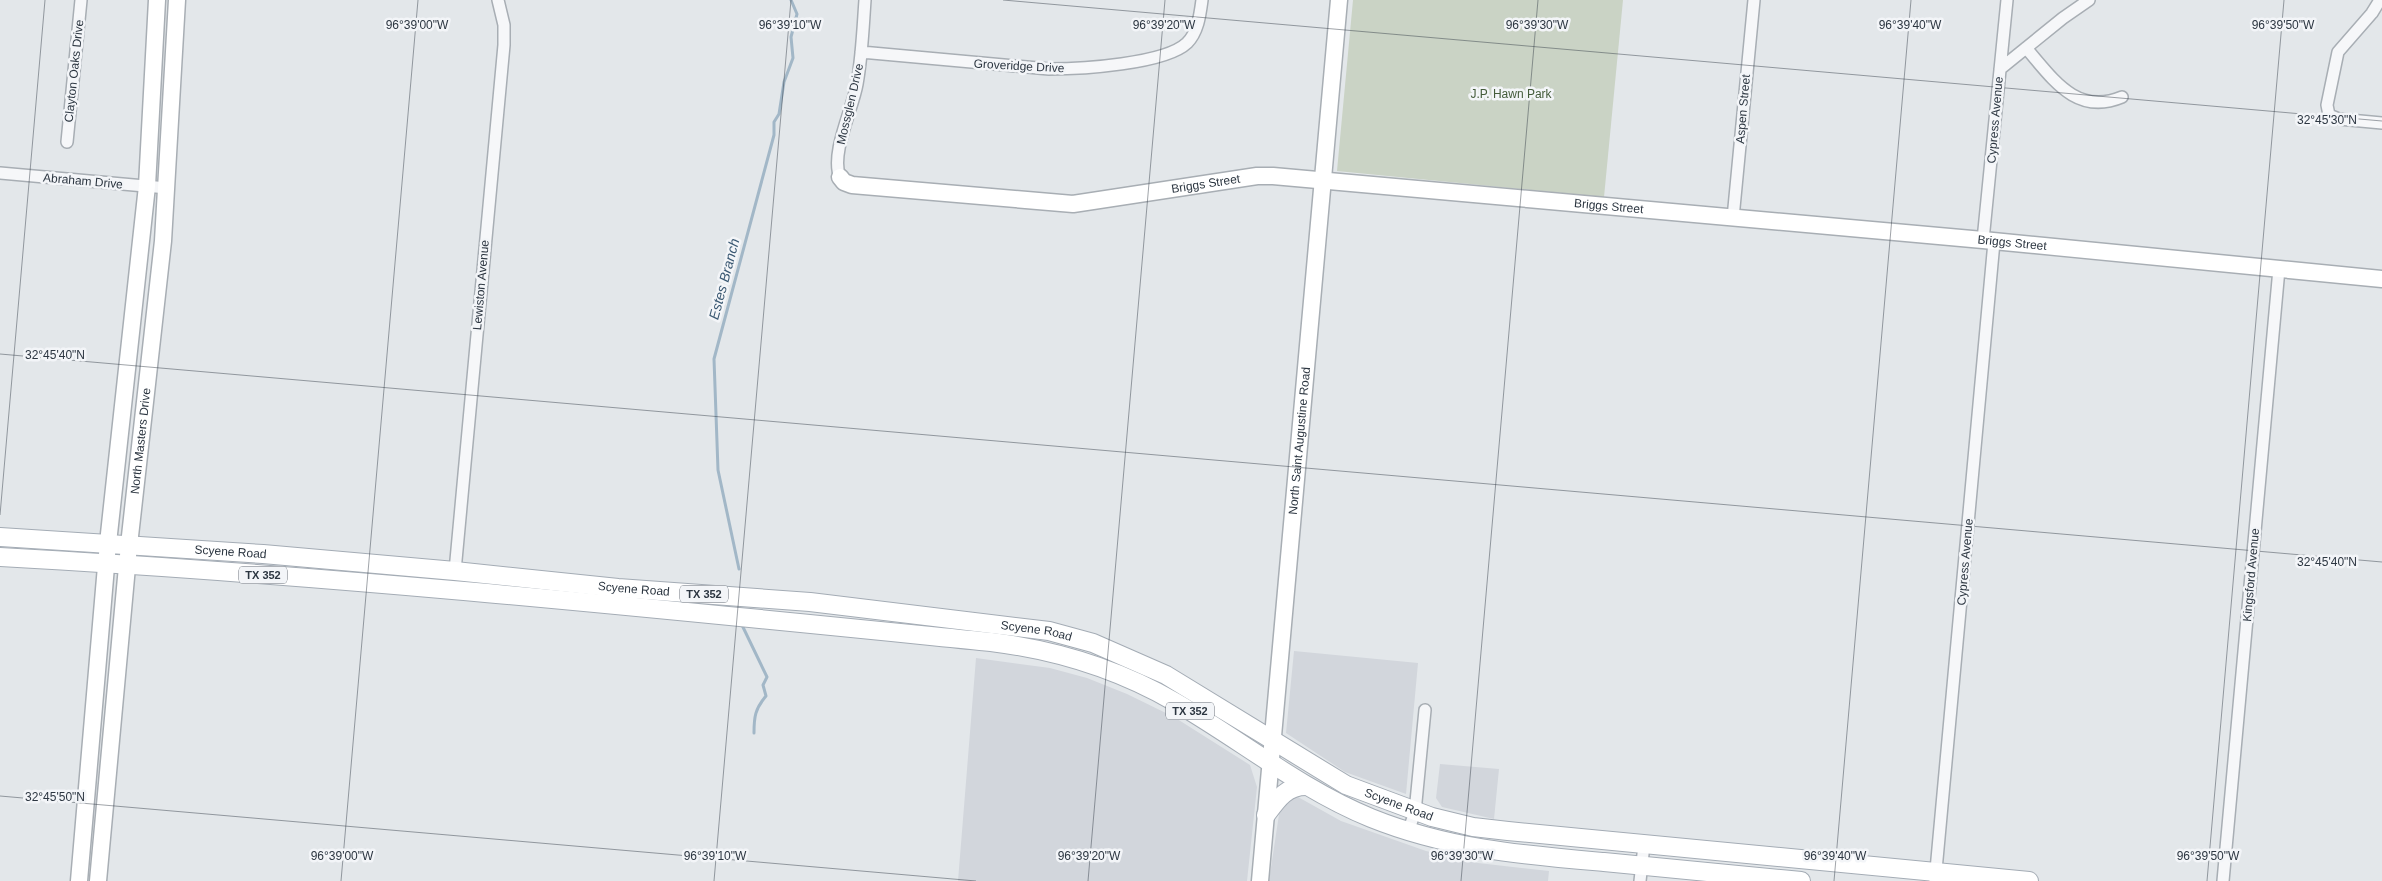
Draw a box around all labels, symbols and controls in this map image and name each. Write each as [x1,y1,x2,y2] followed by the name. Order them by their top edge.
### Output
[386,18,449,32] text: 96°39'00"W
[759,18,822,32] text: 96°39'10"W
[1133,18,1196,32] text: 96°39'20"W
[1506,18,1569,32] text: 96°39'30"W
[1879,18,1942,32] text: 96°39'40"W
[2252,18,2315,32] text: 96°39'50"W
[62,19,86,123] street label: Clayton Oaks Drive
[973,57,1065,75] street label: Groveridge Drive
[834,62,866,146] street label: Mossglen Drive
[1733,73,1753,144] street label: Aspen Street
[1984,76,2006,164] street label: Cypress Avenue
[1470,87,1553,101] park label: J.P. Hawn Park
[2297,113,2357,127] text: 32°45'30"N
[43,171,124,191] street label: Abraham Drive
[1170,172,1242,196] street label: Briggs Street
[1574,196,1645,216] street label: Briggs Street
[1977,233,2048,253] street label: Briggs Street
[705,237,743,321] water label: Estes Branch
[470,239,492,331] street label: Lewiston Avenue
[25,348,85,362] text: 32°45'40"N
[1286,366,1313,515] street label: North Saint Augustine Road
[128,387,154,495] street label: North Masters Drive
[1954,518,1976,606] street label: Cypress Avenue
[2240,527,2262,622] street label: Kingsford Avenue
[194,543,267,561] street label: Scyene Road
[2297,555,2357,569] text: 32°45'40"N
[239,566,287,584] road number: TX 352
[597,579,670,599] street label: Scyene Road
[680,586,728,602] road number: TX 352
[1000,618,1074,644] street label: Scyene Road
[1166,702,1214,719] road number: TX 352
[1363,785,1435,824] street label: Scyene Road
[25,790,85,804] text: 32°45'50"N
[311,849,374,863] text: 96°39'00"W
[684,849,747,863] text: 96°39'10"W
[1058,849,1121,863] text: 96°39'20"W
[1431,849,1494,863] text: 96°39'30"W
[1804,849,1867,863] text: 96°39'40"W
[2177,849,2240,863] text: 96°39'50"W

